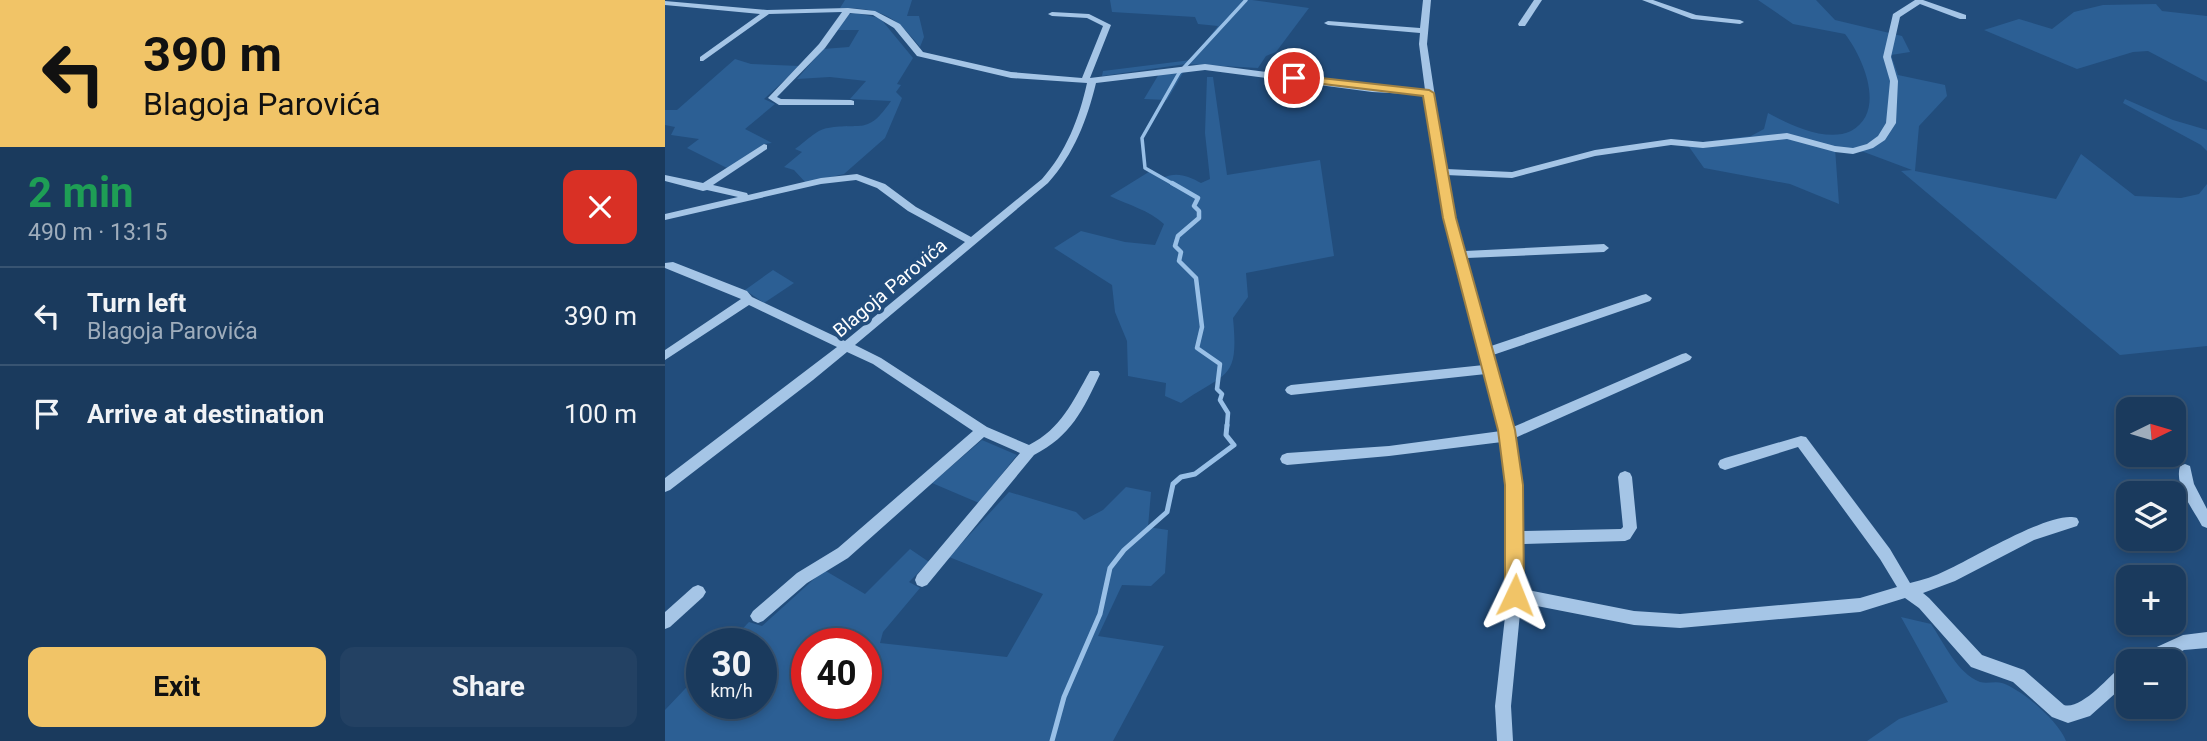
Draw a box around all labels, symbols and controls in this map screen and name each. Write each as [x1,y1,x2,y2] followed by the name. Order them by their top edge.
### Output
[143,26,282,83] text: 390 m
[28,28,119,119] icon: left
[1264,48,1324,108] pin
[1275,59,1313,97] icon: arrive
[143,85,381,123] text: Blagoja Parovića
[28,168,134,217] text: 2 min
[563,170,637,244] button: close
[28,219,167,246] text: 490 m · 13:15
[829,234,951,342] street label: Blagoja Parovića
[87,288,186,318] text: Turn left
[28,297,66,335] icon: left
[564,301,637,331] text: 390 m
[87,318,258,345] text: Blagoja Parovića
[28,395,66,433] icon: arrive
[2116,397,2186,467] north arrow
[2116,397,2186,719] map controls
[87,399,324,429] text: Arrive at destination
[564,399,637,429] text: 100 m
[2116,481,2186,551] button: layers
[1478,558,1552,632] position arrow
[2116,565,2186,635] button: +
[791,628,882,719] speed limit sign: 40
[711,644,752,685] text: 30
[28,647,326,727] button: Exit
[340,647,637,727] button: Share
[2116,649,2186,719] button: −
[710,680,753,701] text: km/h

